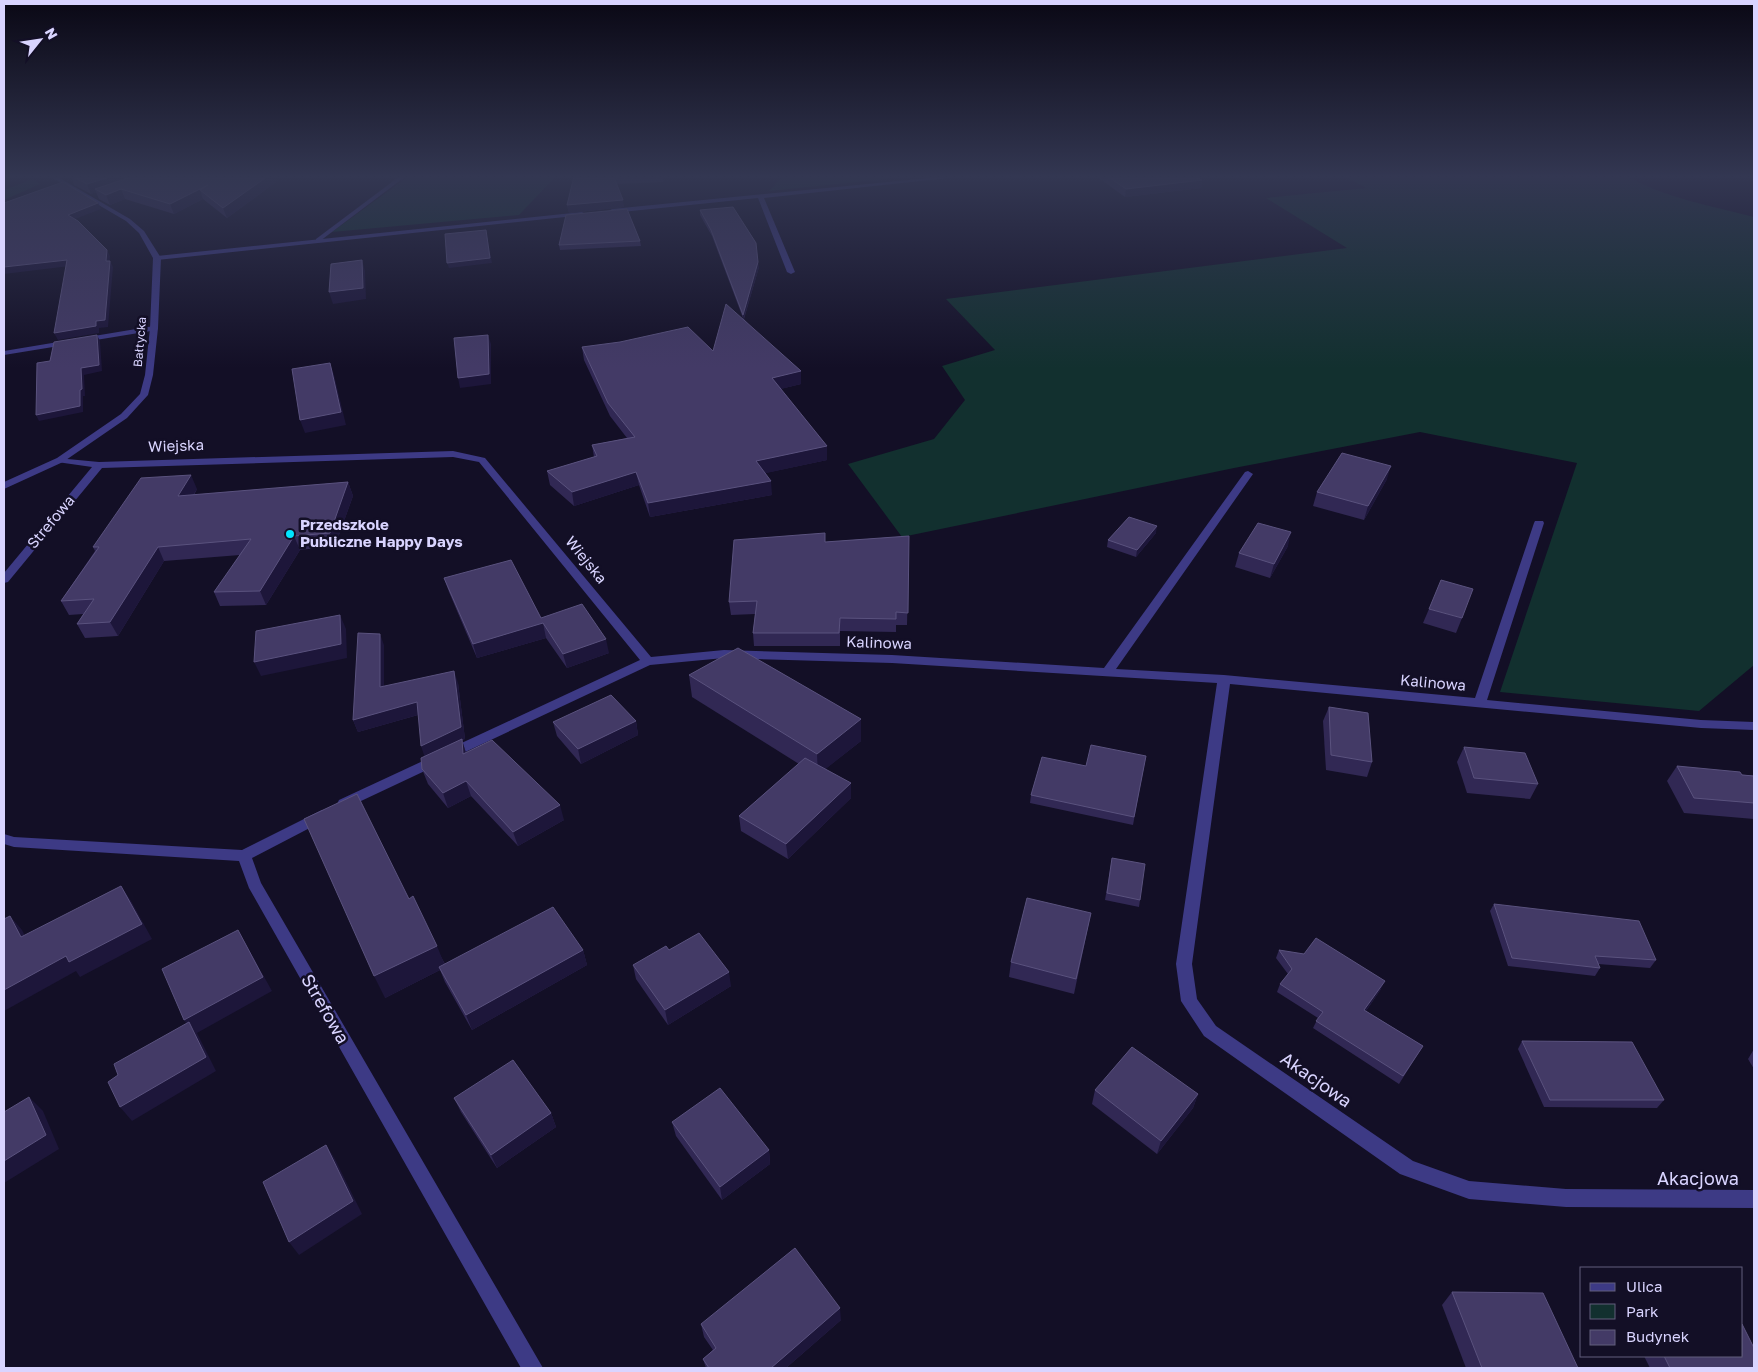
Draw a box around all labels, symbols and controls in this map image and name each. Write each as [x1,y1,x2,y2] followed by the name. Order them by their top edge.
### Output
[15,15,65,65] north arrow
[42,24,62,42] text: N
[130,316,149,368] street label: Bałtycka
[148,435,204,455] street label: Wiejska
[23,491,78,552] street label: Strefowa
[300,515,463,550] place label: Przedszkole Publiczne Happy Days
[284,528,296,540] marker: Przedszkole Publiczne Happy Days
[562,532,611,587] street label: Wiejska
[846,632,912,652] street label: Kalinowa
[1399,670,1467,694] street label: Kalinowa
[297,970,355,1047] street label: Strefowa
[1277,1047,1356,1112] street label: Akacjowa
[1657,1167,1739,1189] street label: Akacjowa
[1580,1267,1743,1357] legend
[1626,1277,1662,1295] text: Ulica
[1626,1302,1659,1320] text: Park
[1626,1327,1690,1345] text: Budynek

